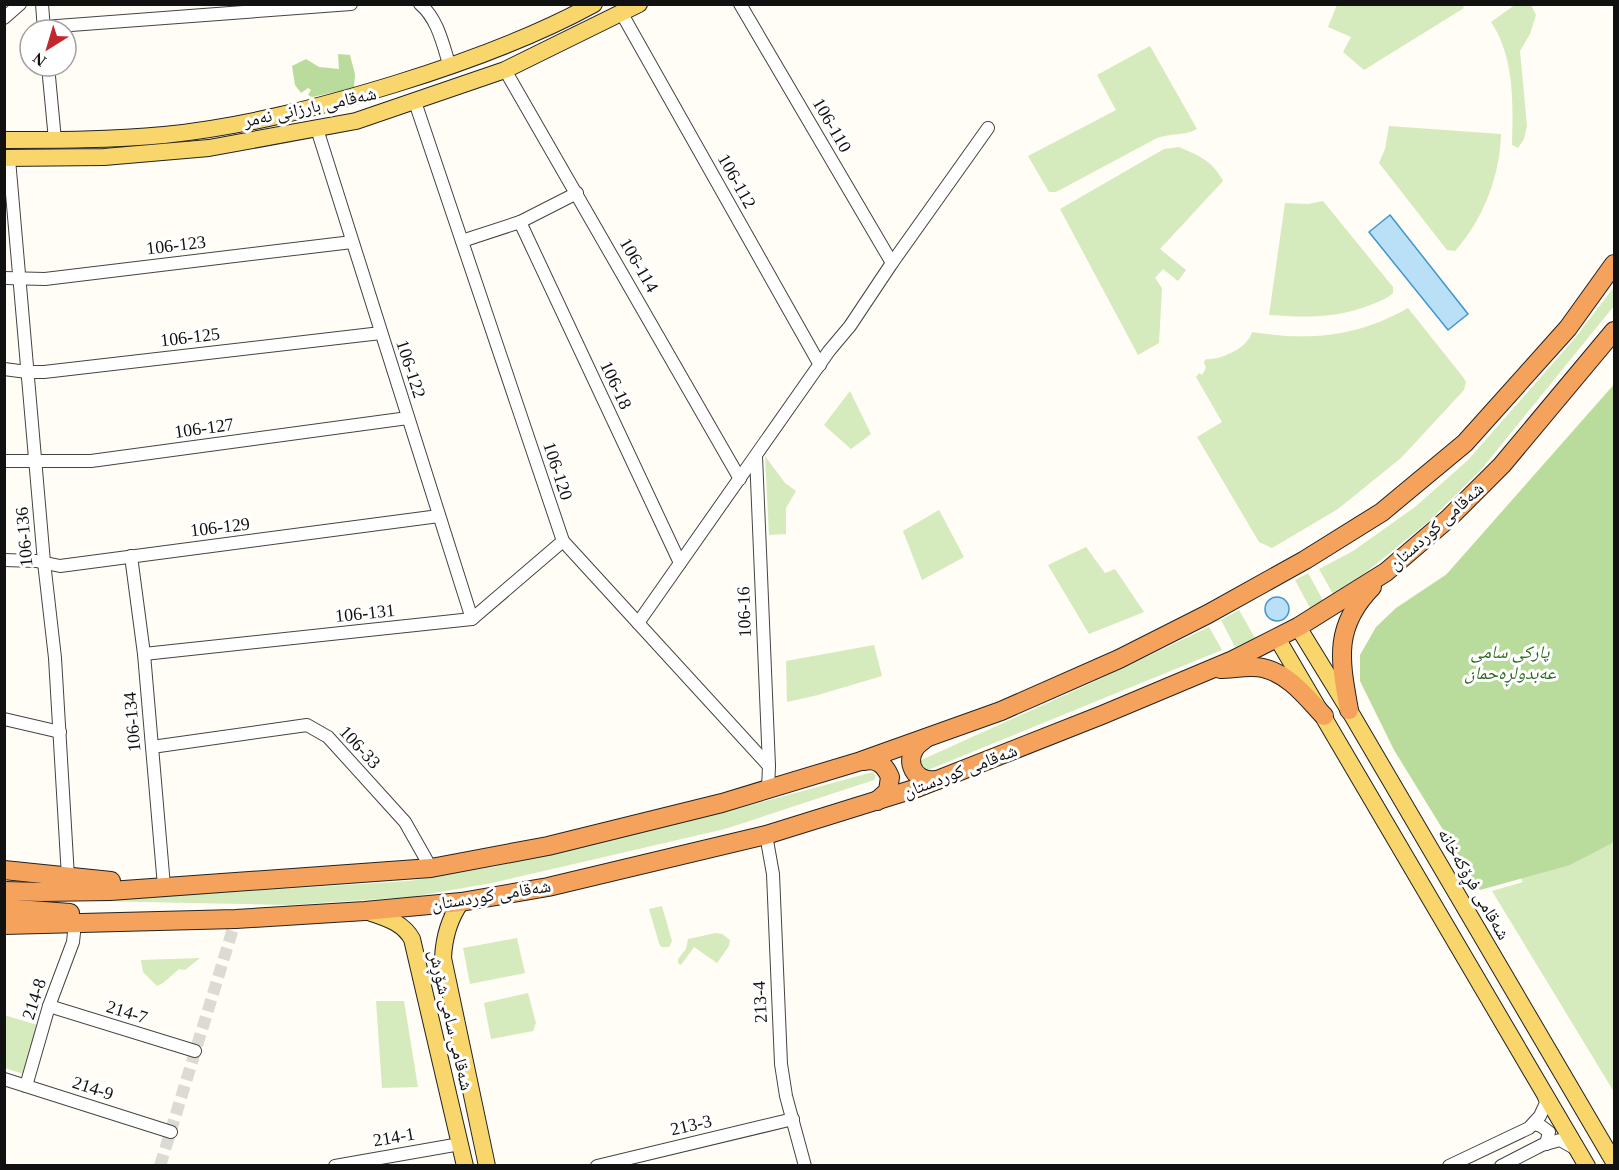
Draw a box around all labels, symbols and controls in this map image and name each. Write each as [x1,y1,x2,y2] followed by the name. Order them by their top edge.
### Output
[18,18,78,78] north arrow
[29,49,49,70] text: N
[241,83,378,132] street label: شەقامی بارزانی نەمر
[809,94,855,156] street label: 106-110
[714,150,760,212] street label: 106-112
[145,231,207,259] street label: 106-123
[616,234,662,296] street label: 106-114
[159,323,221,351] street label: 106-125
[392,337,430,401] street label: 106-122
[596,358,636,412] street label: 106-18
[173,414,235,442] street label: 106-127
[539,439,577,503] street label: 106-120
[1384,478,1488,575] street label: شەقامی کوردستان
[11,506,37,568] street label: 106-136
[189,513,251,541] street label: 106-129
[733,586,755,638] street label: 106-16
[334,600,396,626] street label: 106-131
[1464,642,1557,687] park label: پارکی سامی عەبدولڕەحمان
[119,691,145,753] street label: 106-134
[335,722,385,772] street label: 106-33
[900,740,1020,803] street label: شەقامی کوردستان
[1431,825,1514,945] street label: شەقامی فڕۆکەخانە
[430,876,552,915] street label: شەقامی کوردستان
[421,948,477,1093] street label: شەقامی سامی شۆڕش
[18,976,50,1022] street label: 214-8
[749,981,771,1023] street label: 213-4
[104,996,150,1028] street label: 214-7
[70,1072,116,1104] street label: 214-9
[668,1111,714,1139] street label: 213-3
[372,1124,416,1150] street label: 214-1

